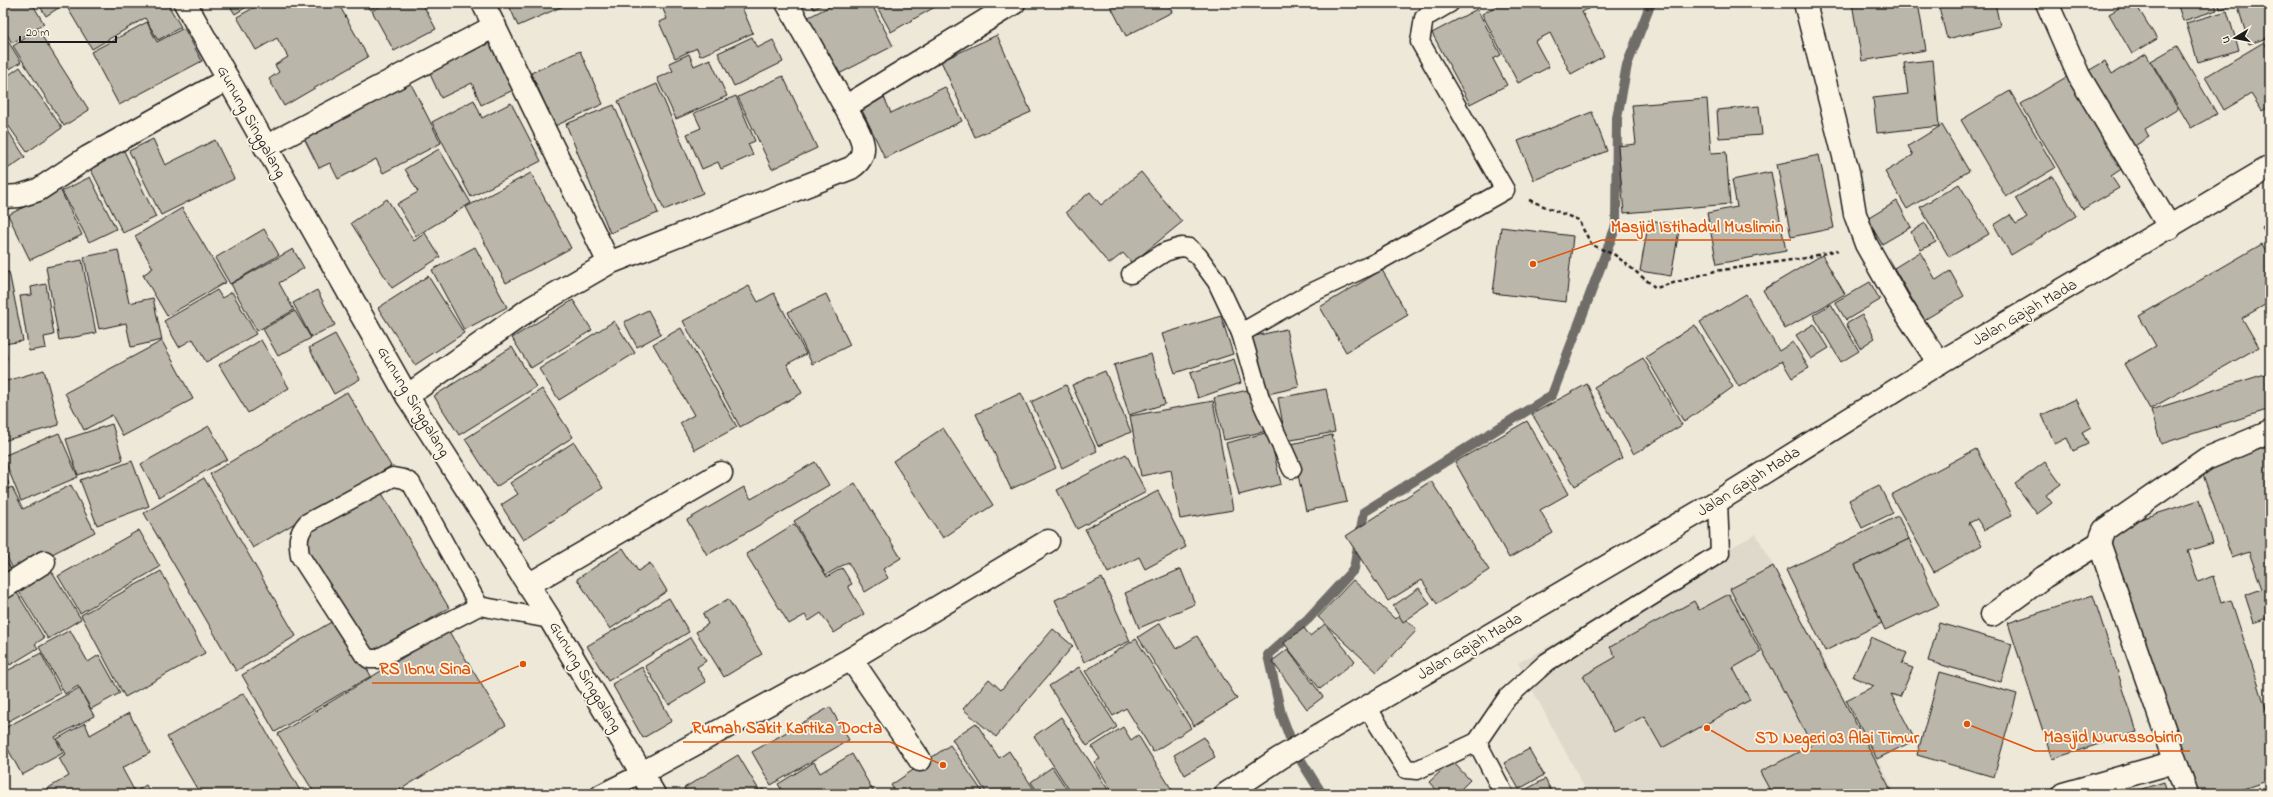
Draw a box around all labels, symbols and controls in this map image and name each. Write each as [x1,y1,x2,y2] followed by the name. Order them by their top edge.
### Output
[20,18,116,44] scale bar
[2215,18,2255,58] north arrow
[26,24,49,42] text: 20 m
[2218,35,2235,44] text: U
[210,61,292,183] street label: Gunung Singgalang
[1602,211,1791,240] callout: Masjid Istihadul Muslimin
[1611,215,1784,240] text: Masjid Istihadul Muslimin
[1968,273,2082,353] street label: Jalan Gajah Mada
[370,342,456,462] street label: Gunung Singgalang
[1693,441,1805,523] street label: Jalan Gajah Mada
[1413,607,1527,687] street label: Jalan Gajah Mada
[542,617,628,737] street label: Gunung Singgalang
[372,654,479,683] callout: RS Ibnu Sina
[379,657,471,682] text: RS Ibnu Sina
[683,713,890,742] callout: Rumah Sakit Kartika Docta
[692,716,882,741] text: Rumah Sakit Kartika Docta
[1747,722,1927,751] callout: SD Negeri 03 Alai Timur
[2035,722,2190,751] callout: Masjid Nurussobirin
[2044,725,2183,750] text: Masjid Nurussobirin
[1755,726,1920,753] text: SD Negeri 03 Alai Timur

